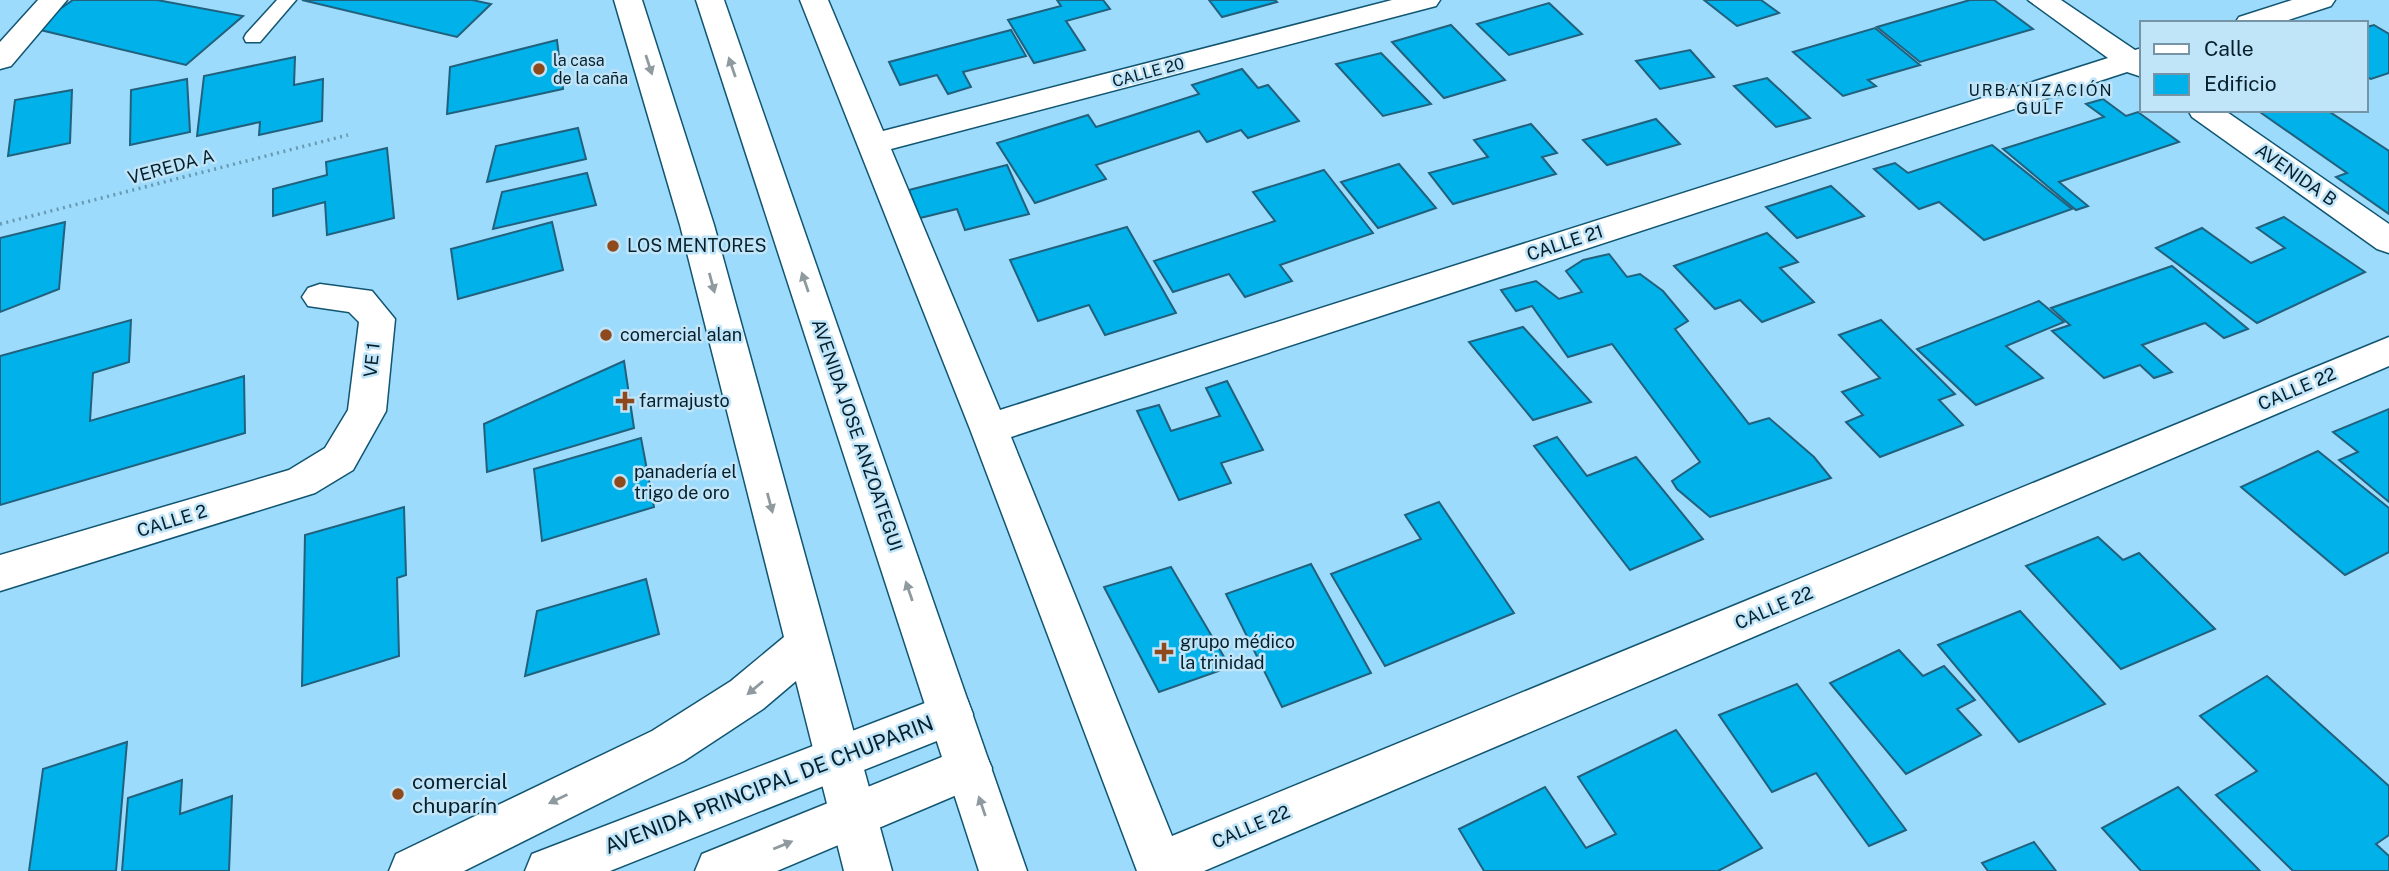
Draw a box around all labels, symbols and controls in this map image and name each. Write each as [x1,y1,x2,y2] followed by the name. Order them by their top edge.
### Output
[2140,21,2368,112] legend
[2204,36,2254,61] text: Calle
[553,51,628,88] place label: la casa de la caña
[644,54,655,75] one-way arrow
[1110,54,1186,91] street label: CALLE 20
[726,56,737,77] one-way arrow
[531,61,547,77] marker: la casa de la caña
[2204,71,2277,96] text: Edificio
[1968,80,2114,118] district label: URBANIZACIÓN GULF
[2252,139,2341,210] street label: AVENIDA B
[125,145,217,188] street label: VEREDA A
[1524,220,1606,265] street label: CALLE 21
[627,235,767,256] place label: LOS MENTORES
[605,238,621,254] marker: LOS MENTORES
[707,272,718,294] one-way arrow
[799,272,810,293] one-way arrow
[808,316,907,554] street label: AVENIDA JOSE ANZOATEGUI
[620,324,742,345] place label: comercial alan
[598,327,614,343] marker: comercial alan
[359,341,384,378] street label: VE 1
[2255,363,2339,414] street label: CALLE 22
[639,390,730,411] place label: farmajusto
[617,393,633,409] marker: farmajusto
[634,461,737,503] place label: panadería el trigo de oro
[612,474,628,490] marker: panadería el trigo de oro
[765,492,776,514] one-way arrow
[134,500,209,541] street label: CALLE 2
[903,580,914,601] one-way arrow
[1732,582,1816,633] street label: CALLE 22
[1180,631,1295,673] place label: grupo médico la trinidad
[1154,642,1174,662] marker: grupo médico la trinidad
[746,680,764,695] one-way arrow
[601,710,937,859] street label: AVENIDA PRINCIPAL DE CHUPARIN
[412,769,508,818] place label: comercial chuparín
[390,786,406,802] marker: comercial chuparín
[547,794,568,805] one-way arrow
[976,796,987,817] one-way arrow
[1209,801,1293,852] street label: CALLE 22
[772,840,793,851] one-way arrow

